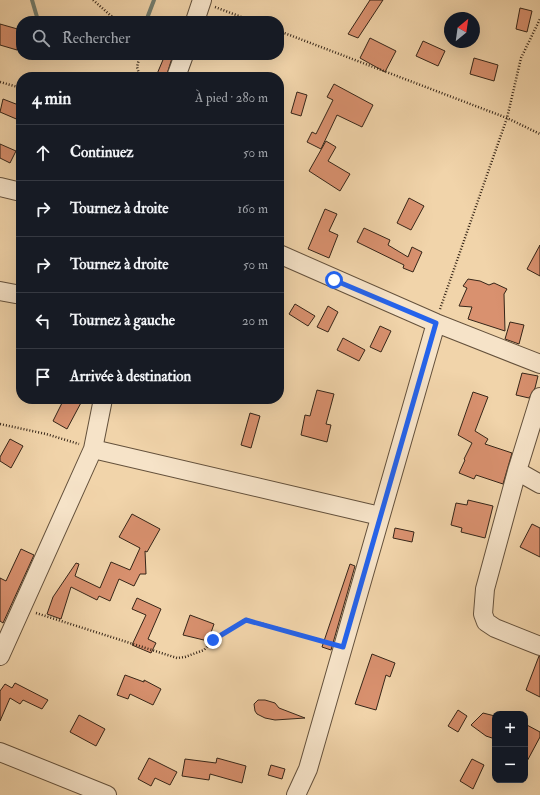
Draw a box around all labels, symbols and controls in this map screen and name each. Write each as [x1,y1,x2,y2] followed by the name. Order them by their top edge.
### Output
[444,12,480,48] north arrow
[16,16,284,60] search box
[30,27,52,49] icon: search
[62,29,130,48] text: Rechercher
[32,88,71,109] text: 4 min
[195,90,268,106] text: À pied · 280 m
[32,142,54,164] icon: ahead
[70,143,134,162] text: Continuez
[243,145,268,161] text: 50 m
[32,198,54,220] icon: right
[70,199,169,218] text: Tournez à droite
[237,201,268,217] text: 160 m
[32,254,54,276] icon: right
[70,255,169,274] text: Tournez à droite
[243,257,268,273] text: 50 m
[325,271,343,289] route start
[32,310,54,332] icon: left
[70,311,175,330] text: Tournez à gauche
[242,313,268,329] text: 20 m
[32,366,54,388] icon: arrive
[70,367,191,386] text: Arrivée à destination
[204,631,222,649] route end
[492,711,528,783] map controls
[492,711,528,747] button: +
[492,747,528,783] button: −

